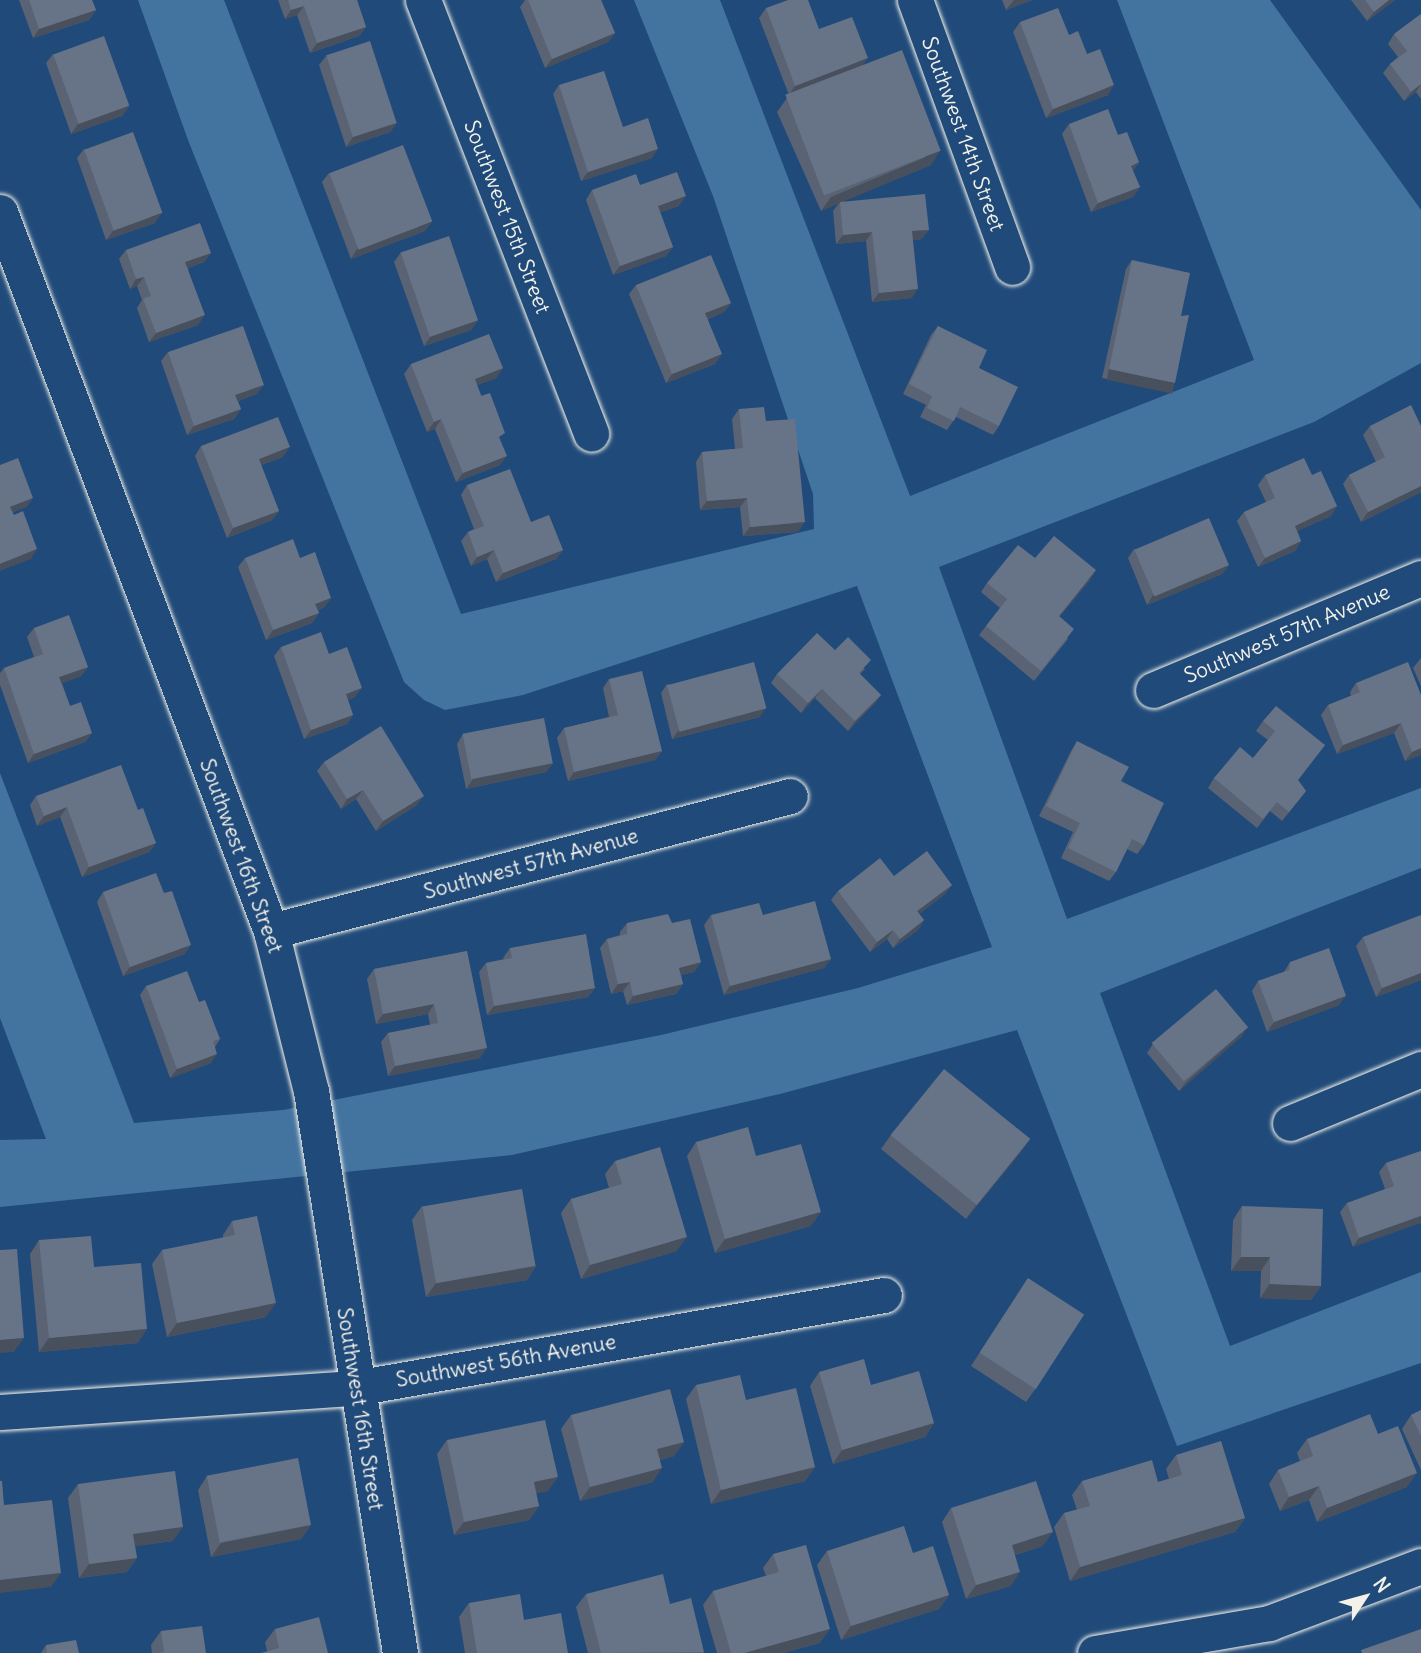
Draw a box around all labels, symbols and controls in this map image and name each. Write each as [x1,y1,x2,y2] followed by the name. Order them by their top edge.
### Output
[916,33,1010,235] street label: Southwest 14th Street
[459,117,555,317] street label: Southwest 15th Street
[1180,579,1394,689] street label: Southwest 57th Avenue
[194,755,288,957] street label: Southwest 16th Street
[421,823,641,905] street label: Southwest 57th Avenue
[332,1306,388,1512] street label: Southwest 16th Street
[394,1329,618,1393] street label: Southwest 56th Avenue
[1330,1562,1400,1632] north arrow
[1368,1572,1396,1597] text: N

